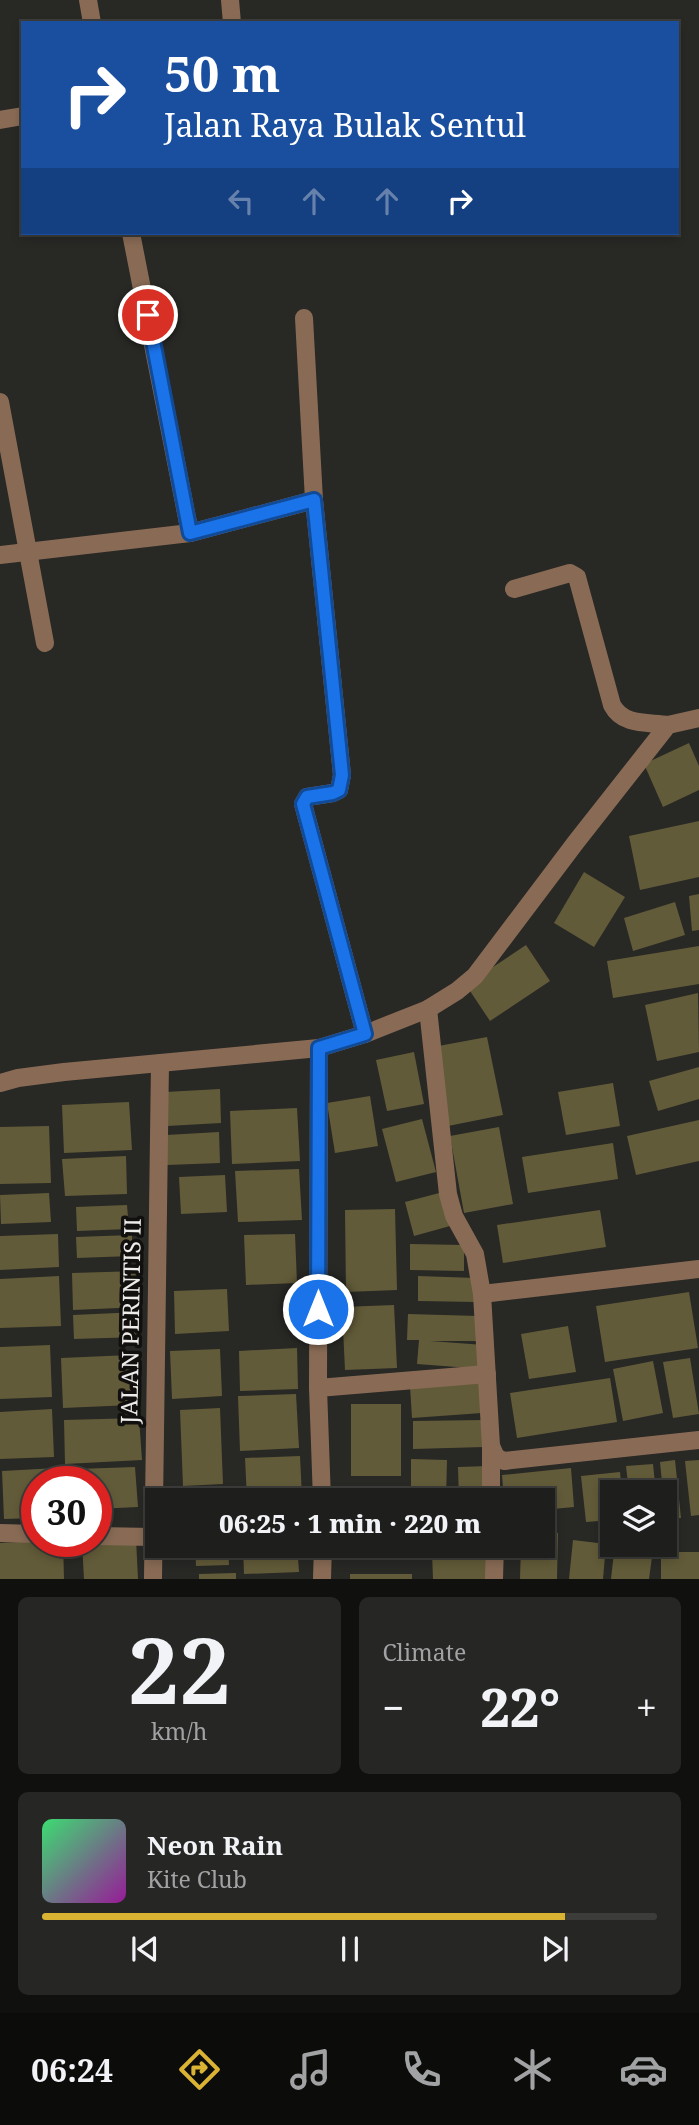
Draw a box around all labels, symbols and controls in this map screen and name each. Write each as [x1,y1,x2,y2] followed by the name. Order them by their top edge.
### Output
[164,40,280,106] text: 50 m
[49,49,140,140] icon: right
[164,103,526,146] text: Jalan Raya Bulak Sentul
[222,182,260,220] icon: left
[295,182,333,220] icon: ahead
[368,182,406,220] icon: ahead
[441,182,479,220] icon: right
[118,285,178,345] pin
[129,296,167,334] icon: arrive
[112,1218,148,1425] street label: JALAN PERINTIS II
[281,1272,355,1346] position arrow
[21,1466,112,1557] speed limit sign: 30
[600,1480,677,1557] map controls
[600,1480,677,1557] button: layers
[219,1505,481,1541] text: 06:25 · 1 min · 220 m
[128,1607,231,1731] text: 22
[383,1636,466,1668] text: Climate
[480,1671,560,1742] text: 22°
[383,1681,405,1733] text: −
[636,1681,657,1733] text: +
[151,1715,207,1747] text: km/h
[147,1827,283,1863] text: Neon Rain
[147,1863,247,1895] text: Kite Club
[126,1930,164,1968] icon: previous
[331,1930,369,1968] icon: pause
[536,1930,574,1968] icon: next
[175,2045,224,2094] icon: directions
[286,2045,335,2094] icon: music
[397,2045,446,2094] icon: phone
[508,2045,557,2094] icon: climate
[619,2045,668,2094] icon: car
[31,2048,113,2091] text: 06:24

